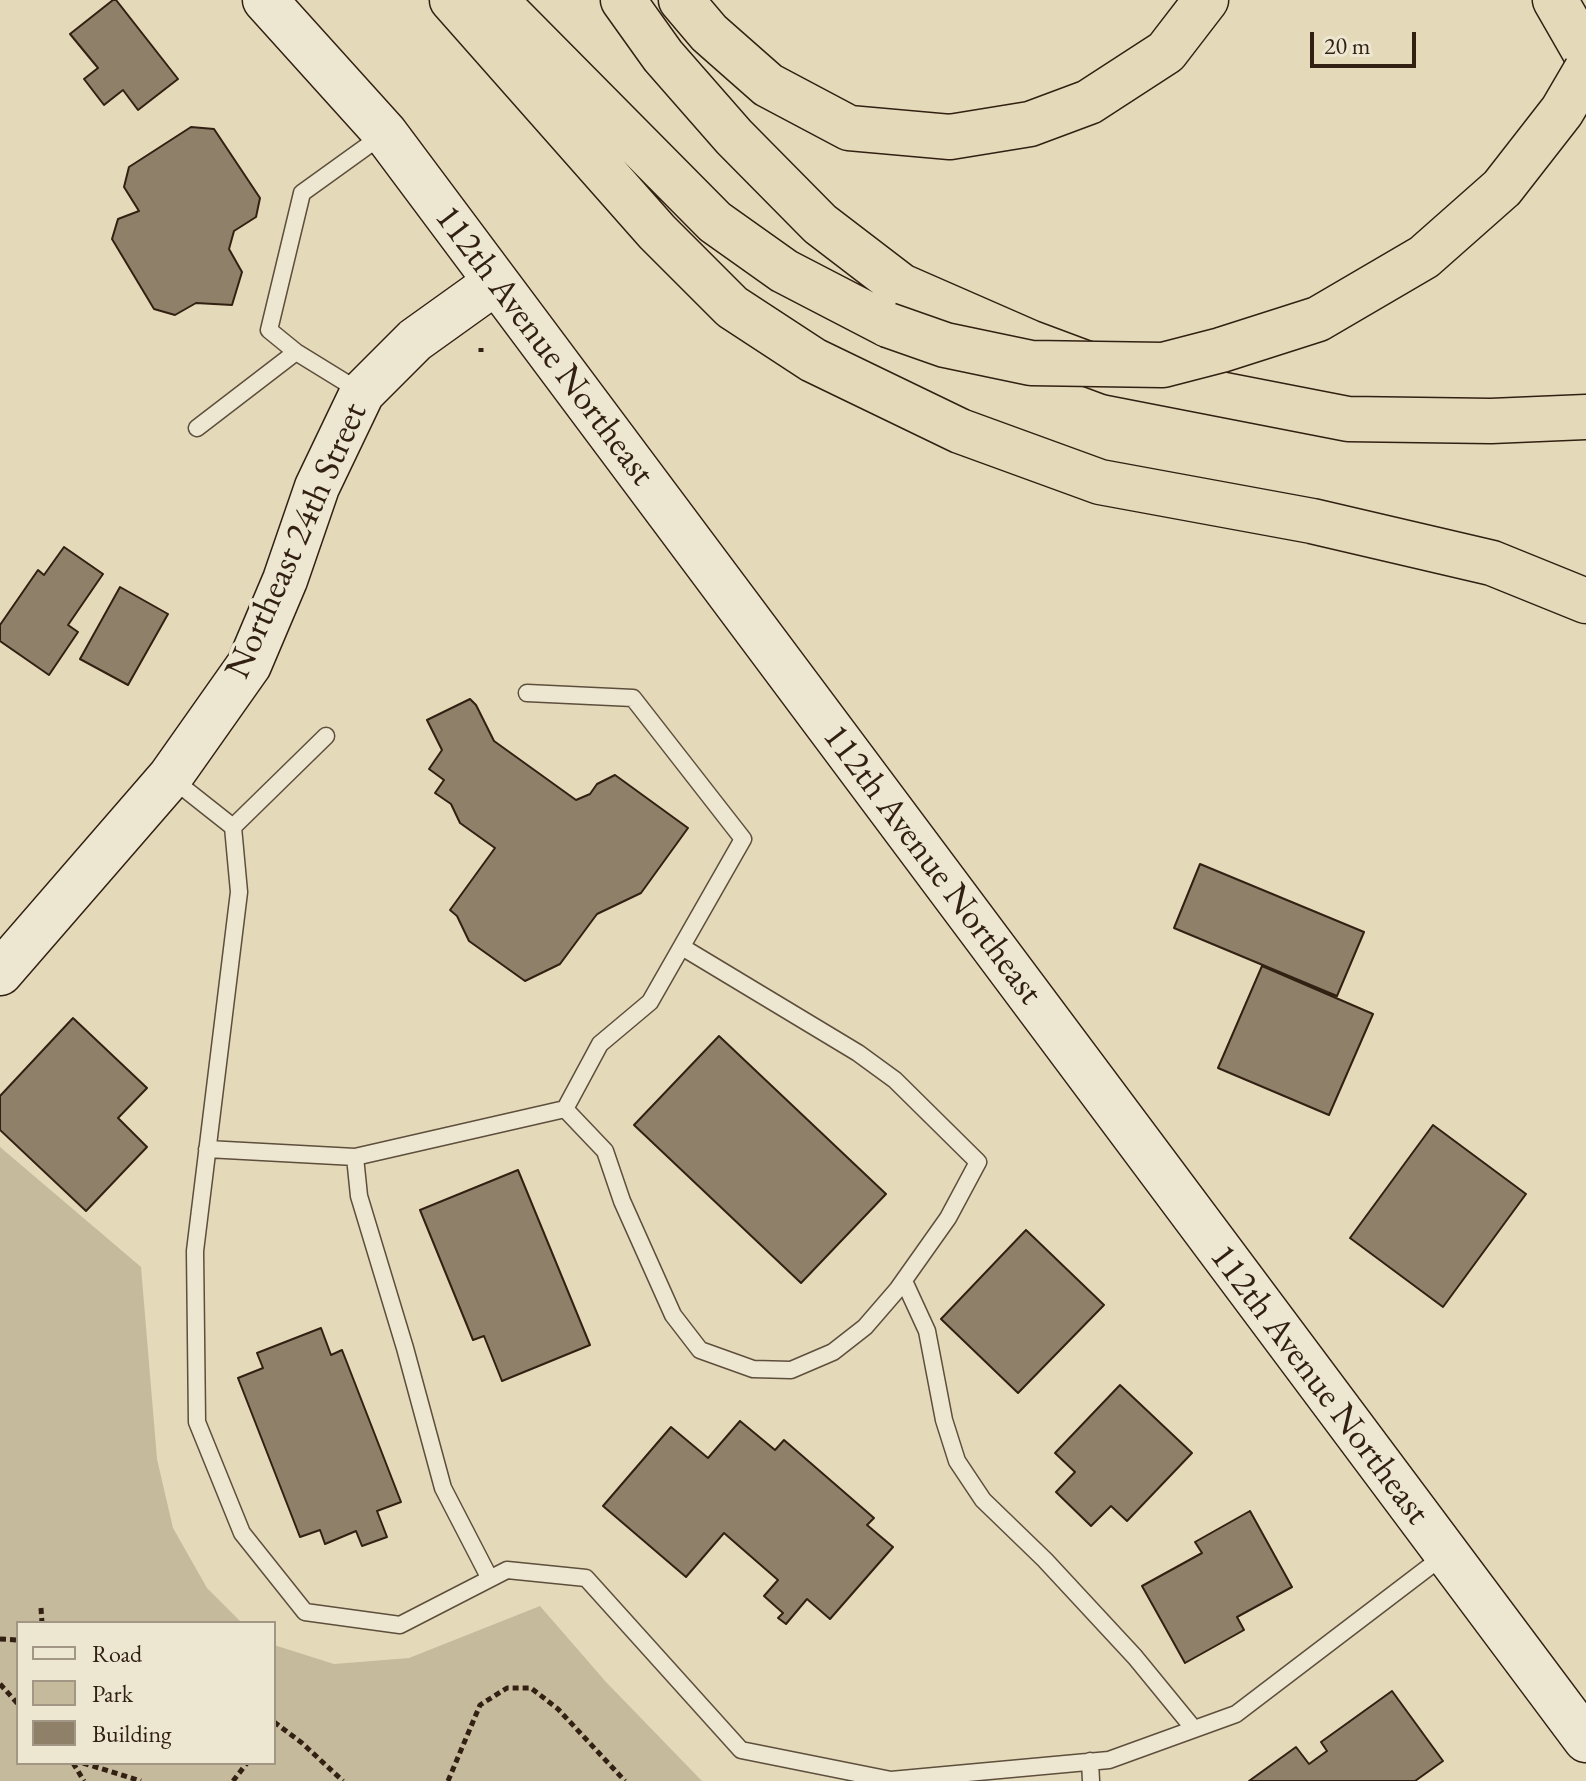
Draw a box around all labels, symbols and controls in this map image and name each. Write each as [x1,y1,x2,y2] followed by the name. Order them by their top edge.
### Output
[1314,16,1420,66] scale bar
[1324,30,1371,61] text: 20 m
[425,198,663,494] street label: 112th Avenue Northeast
[217,396,377,686] street label: Northeast 24th Street
[813,717,1051,1013] street label: 112th Avenue Northeast
[1200,1237,1438,1533] street label: 112th Avenue Northeast
[16,1621,276,1765] legend
[92,1638,142,1669] text: Road
[92,1678,133,1709] text: Park
[92,1718,172,1749] text: Building

